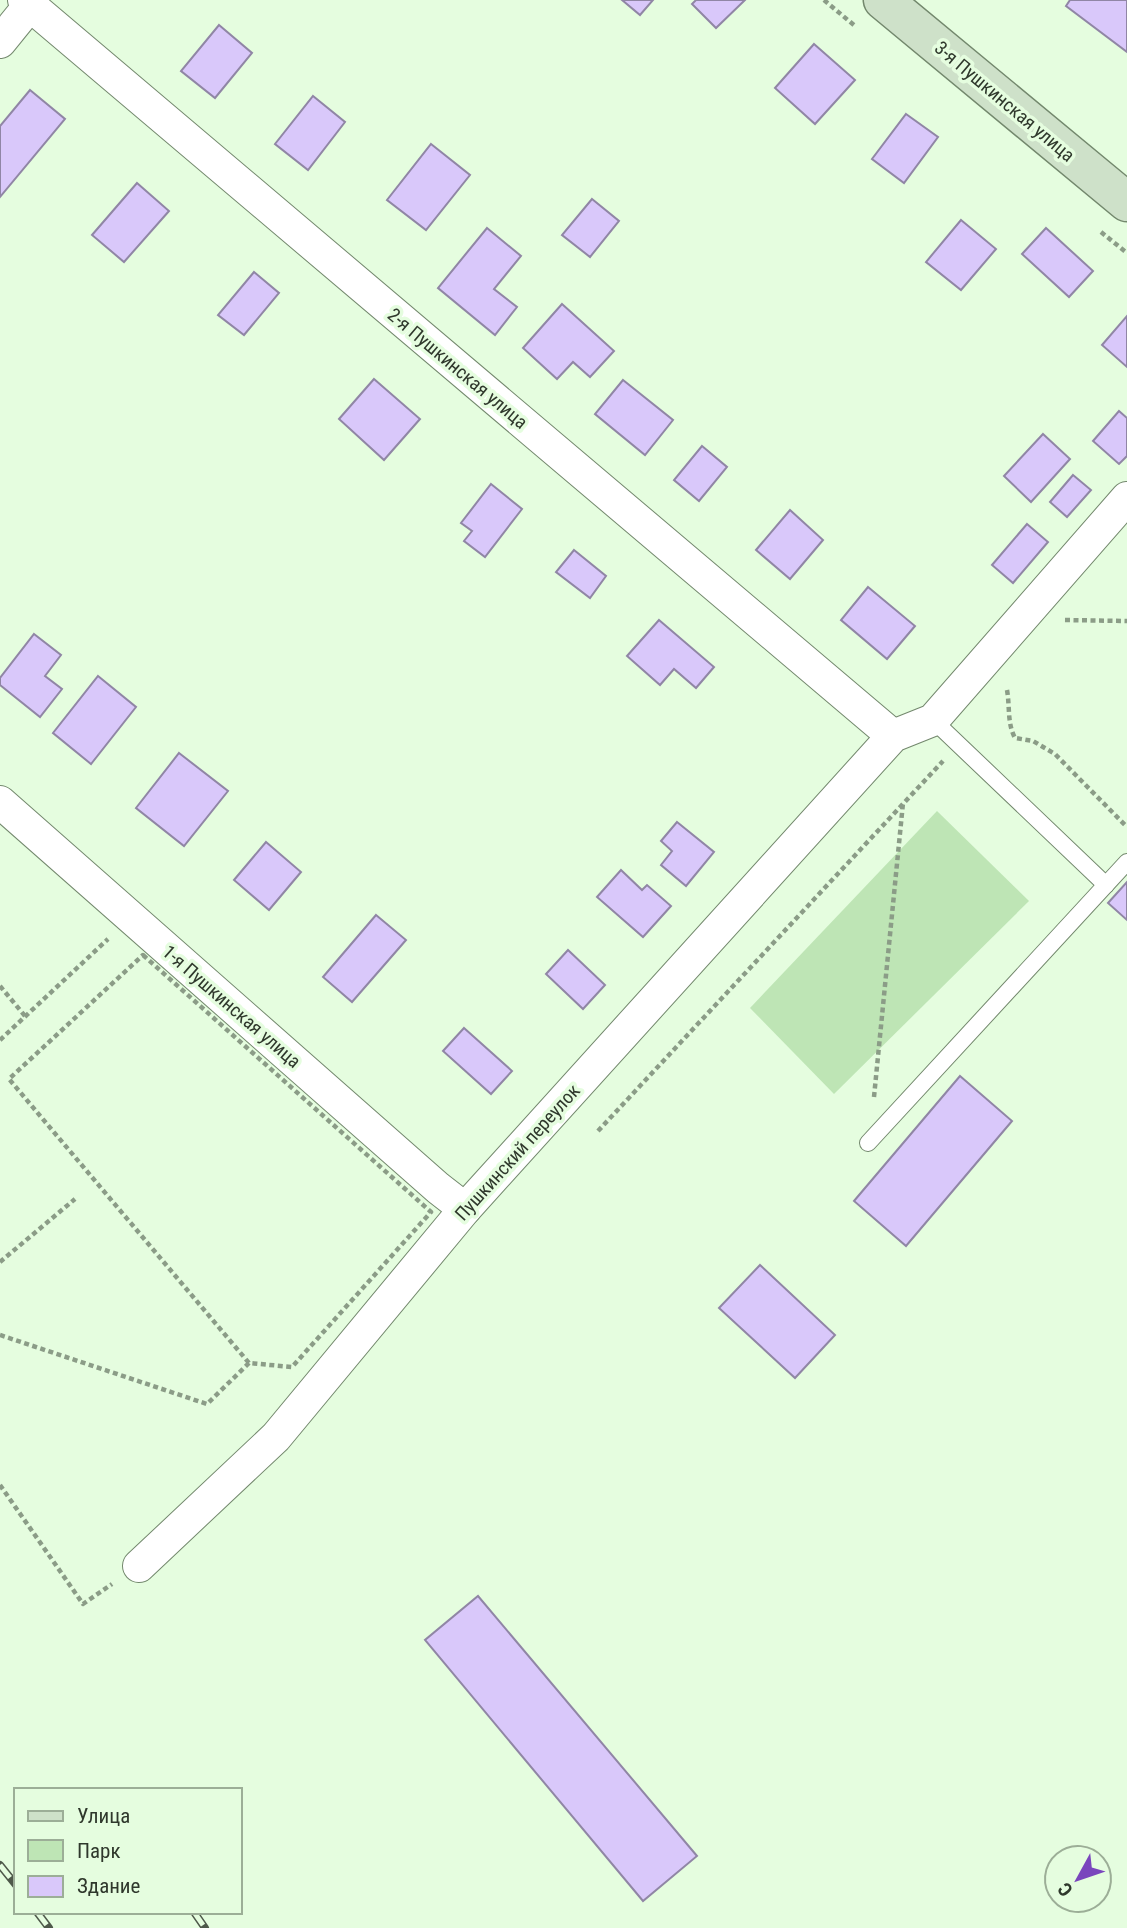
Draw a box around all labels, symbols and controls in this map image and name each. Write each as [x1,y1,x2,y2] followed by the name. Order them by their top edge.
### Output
[930,36,1079,167] street label: 3-я Пушкинская улица
[383,303,532,434] street label: 2-я Пушкинская улица
[158,940,306,1073] street label: 1-я Пушкинская улица
[450,1079,585,1225] street label: Пушкинский переулок
[14,1788,242,1914] legend
[77,1804,130,1828] text: Улица
[77,1839,121,1863] text: Парк
[1043,1844,1113,1914] north arrow
[77,1874,141,1898] text: Здание
[1053,1878,1078,1901] text: С

